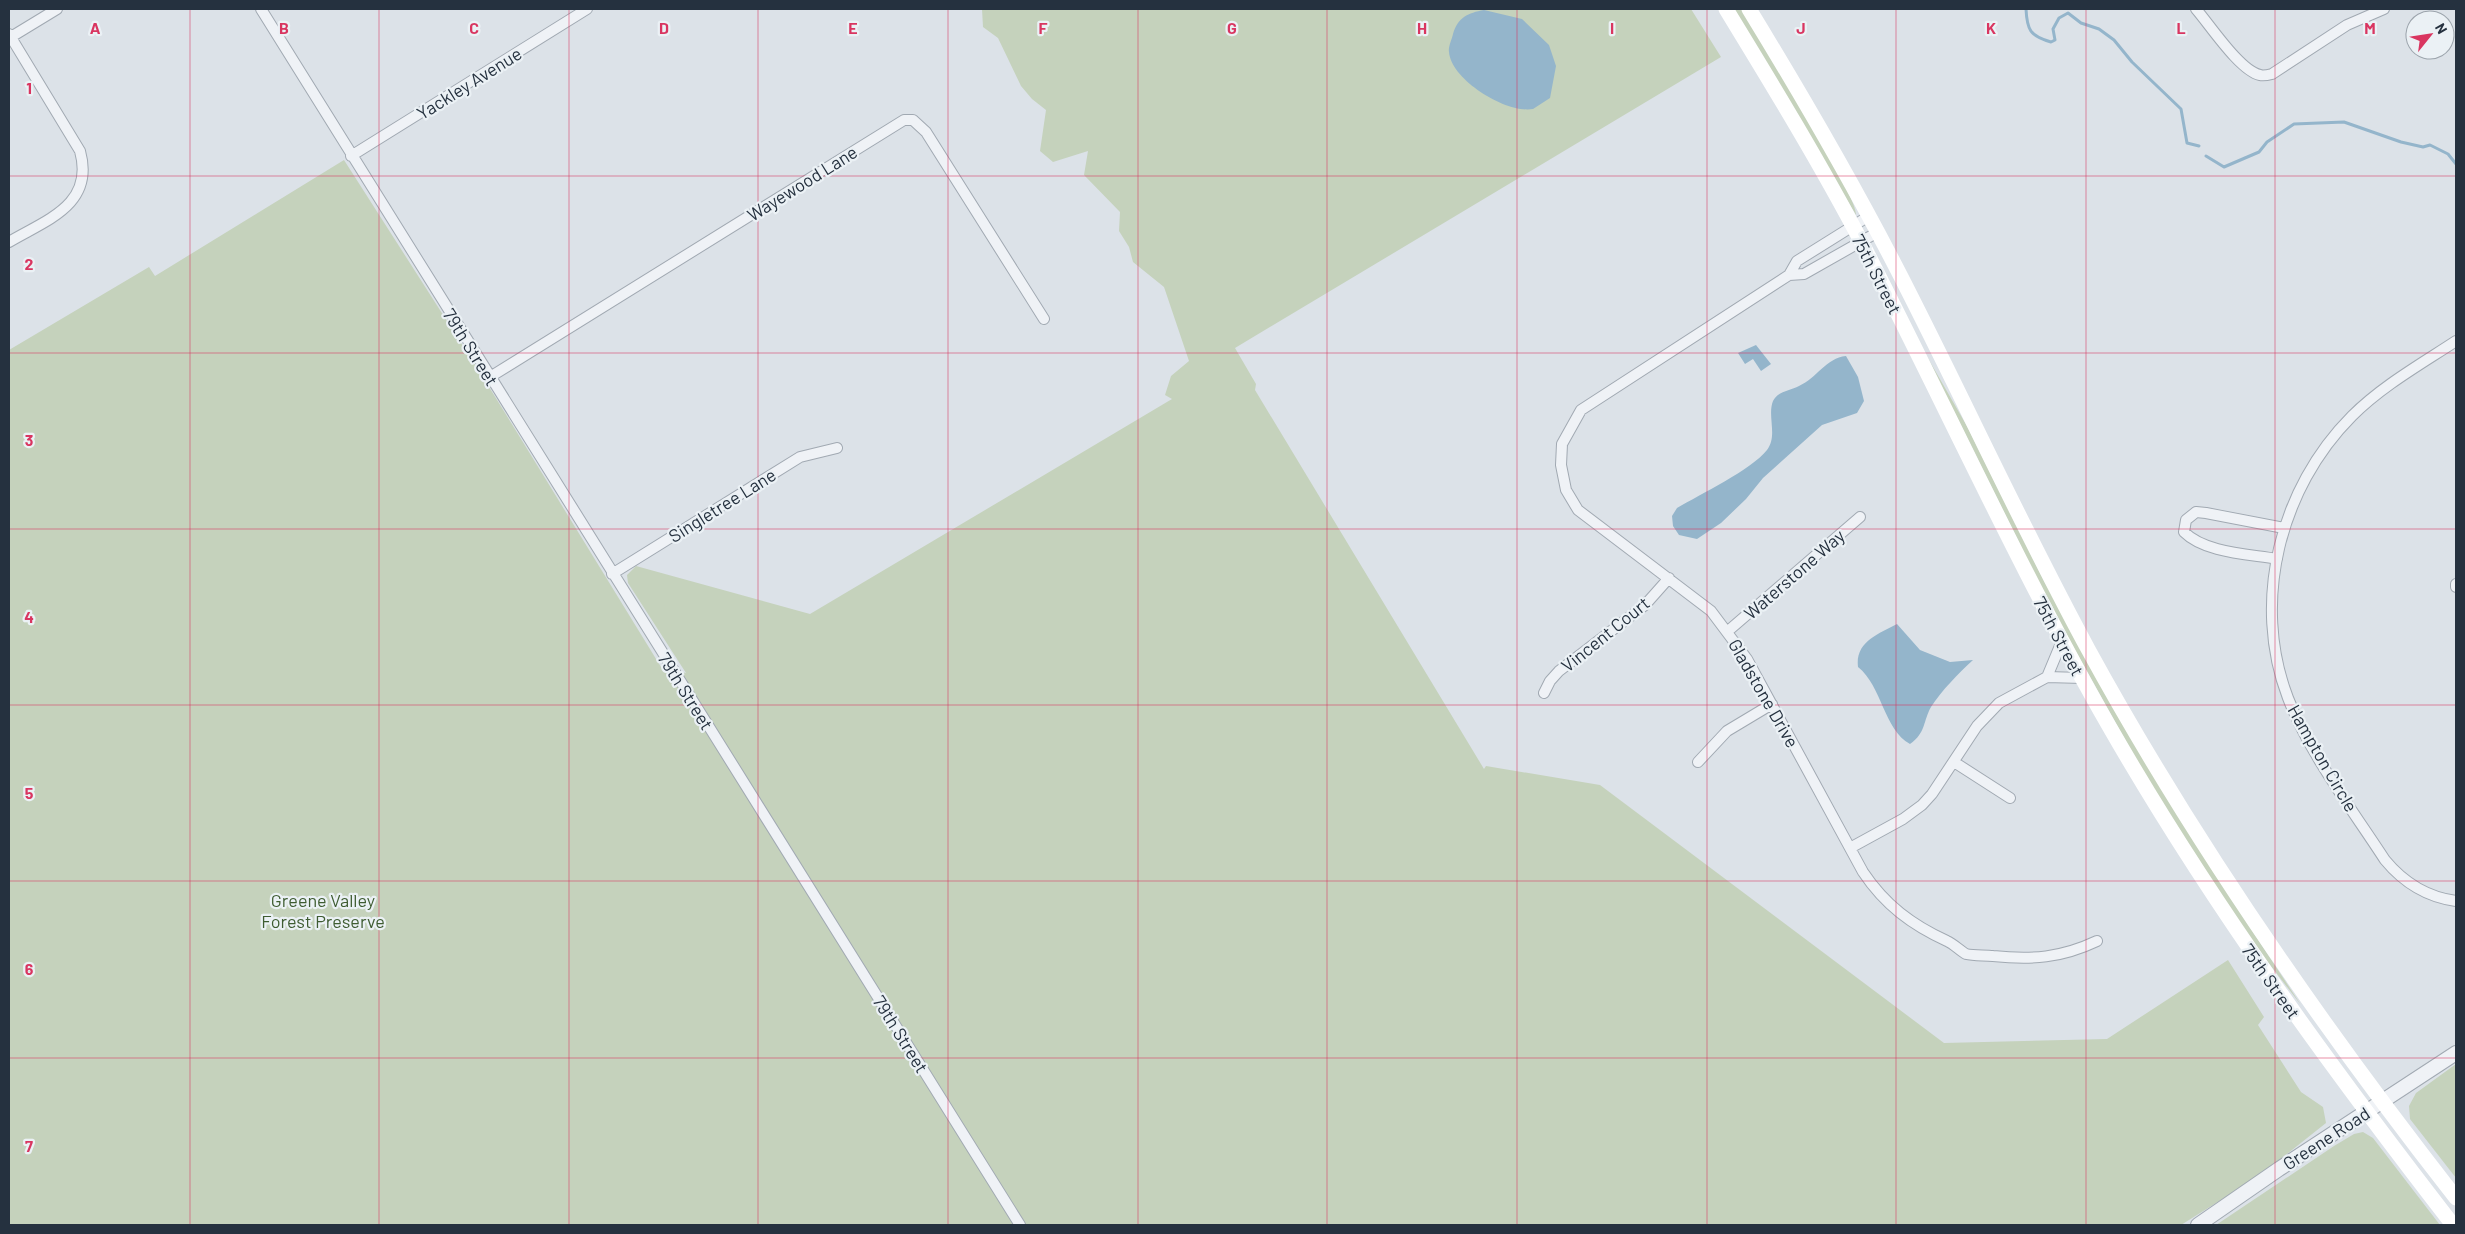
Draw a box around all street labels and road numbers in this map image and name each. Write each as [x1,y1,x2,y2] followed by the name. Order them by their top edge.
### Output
[412,42,526,124] street label: Yackley Avenue
[743,140,861,226] street label: Wayewood Lane
[1848,230,1906,318] street label: 75th Street
[439,304,503,390] street label: 79th Street
[664,463,780,547] street label: Singletree Lane
[1739,524,1849,624] street label: Waterstone Way
[1556,592,1654,676] street label: Vincent Court
[2029,593,2089,679] street label: 75th Street
[1724,635,1804,751] street label: Gladstone Drive
[654,648,718,734] street label: 79th Street
[2283,700,2363,816] street label: Hampton Circle
[2237,939,2305,1023] street label: 75th Street
[869,991,933,1077] street label: 79th Street
[2278,1102,2374,1174] street label: Greene Road

